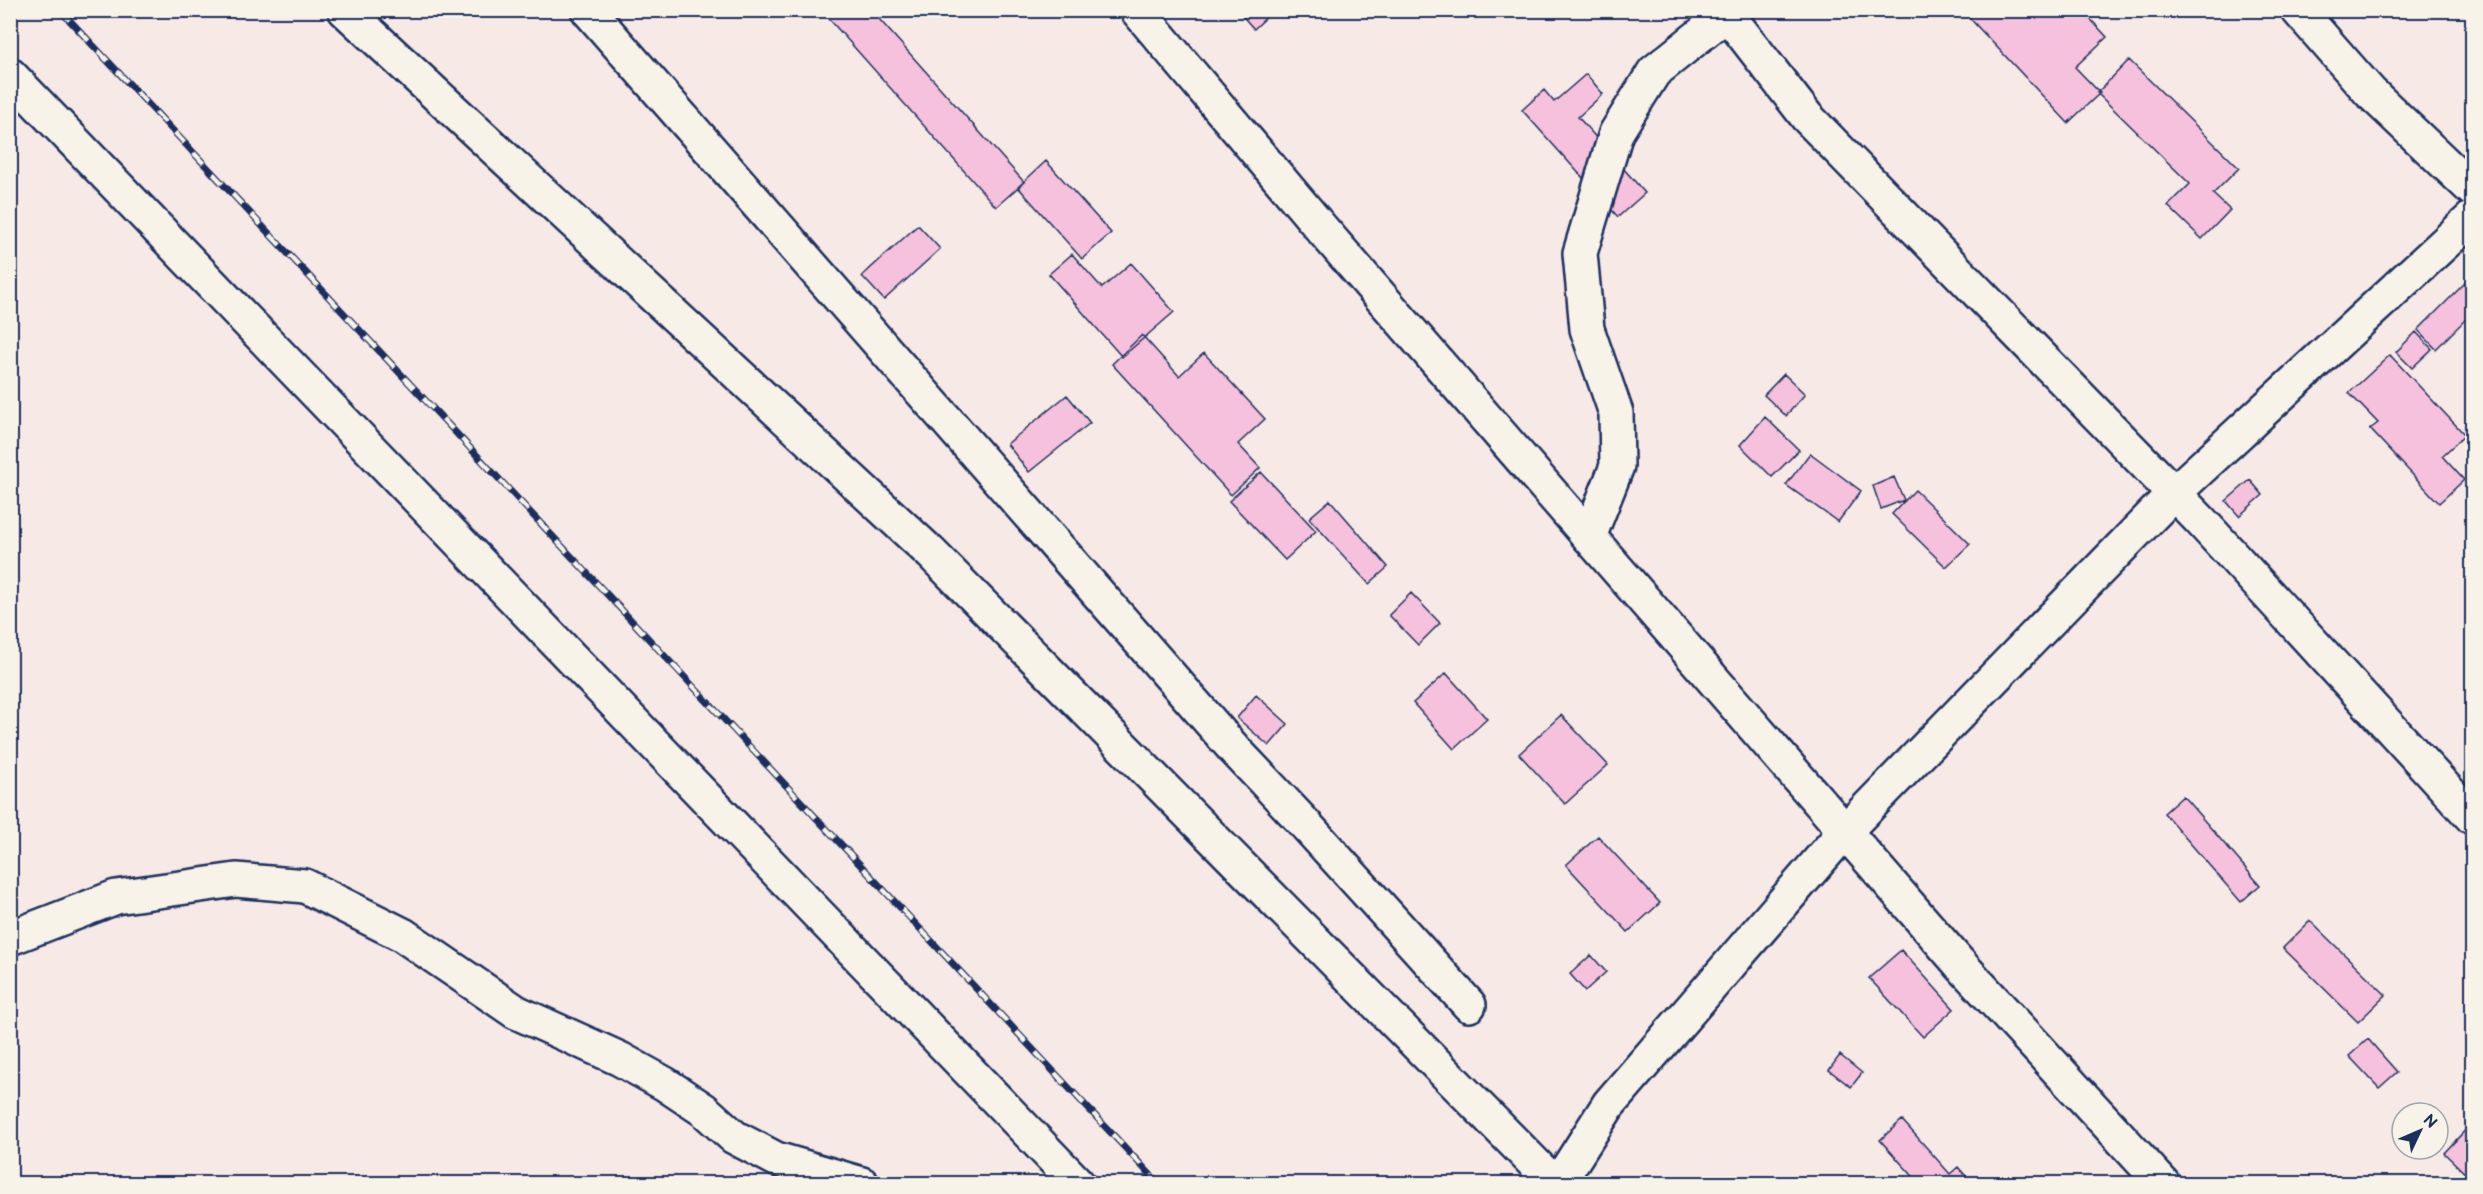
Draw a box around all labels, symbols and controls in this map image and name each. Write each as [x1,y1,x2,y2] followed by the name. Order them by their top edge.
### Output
[2390,1101,2450,1161] north arrow
[2419,1111,2441,1133] text: N

